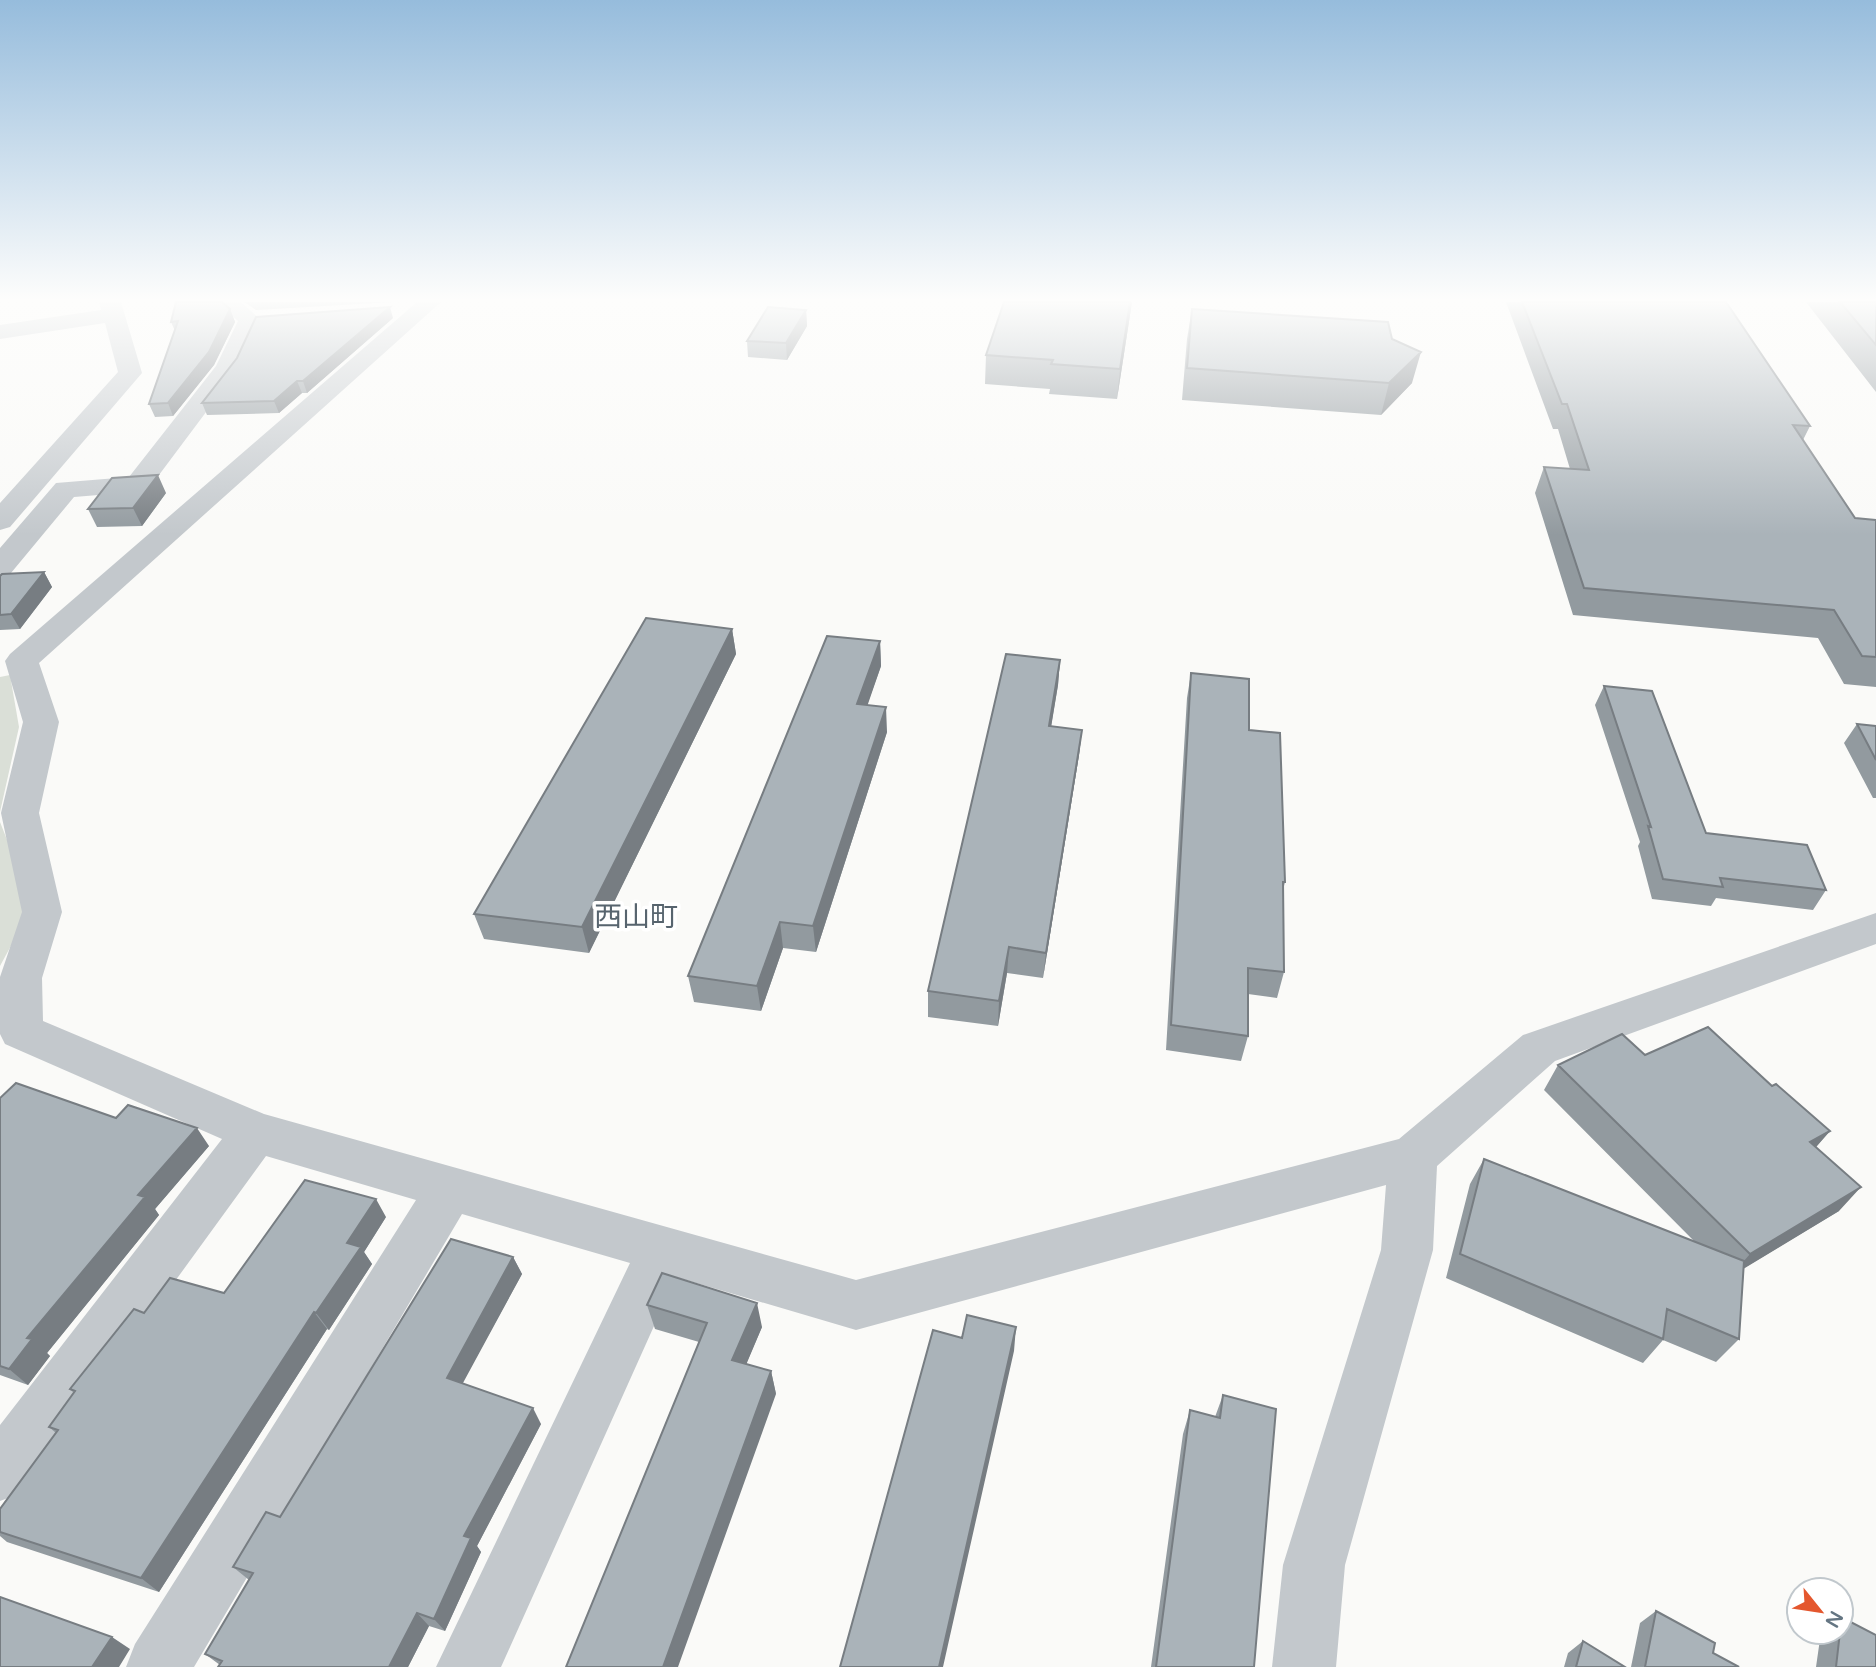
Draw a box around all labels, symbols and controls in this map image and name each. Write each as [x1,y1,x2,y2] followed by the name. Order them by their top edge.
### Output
[594,900,678,934] district label: 西山町
[1785,1576,1855,1646] north arrow
[1821,1607,1847,1631] text: N

